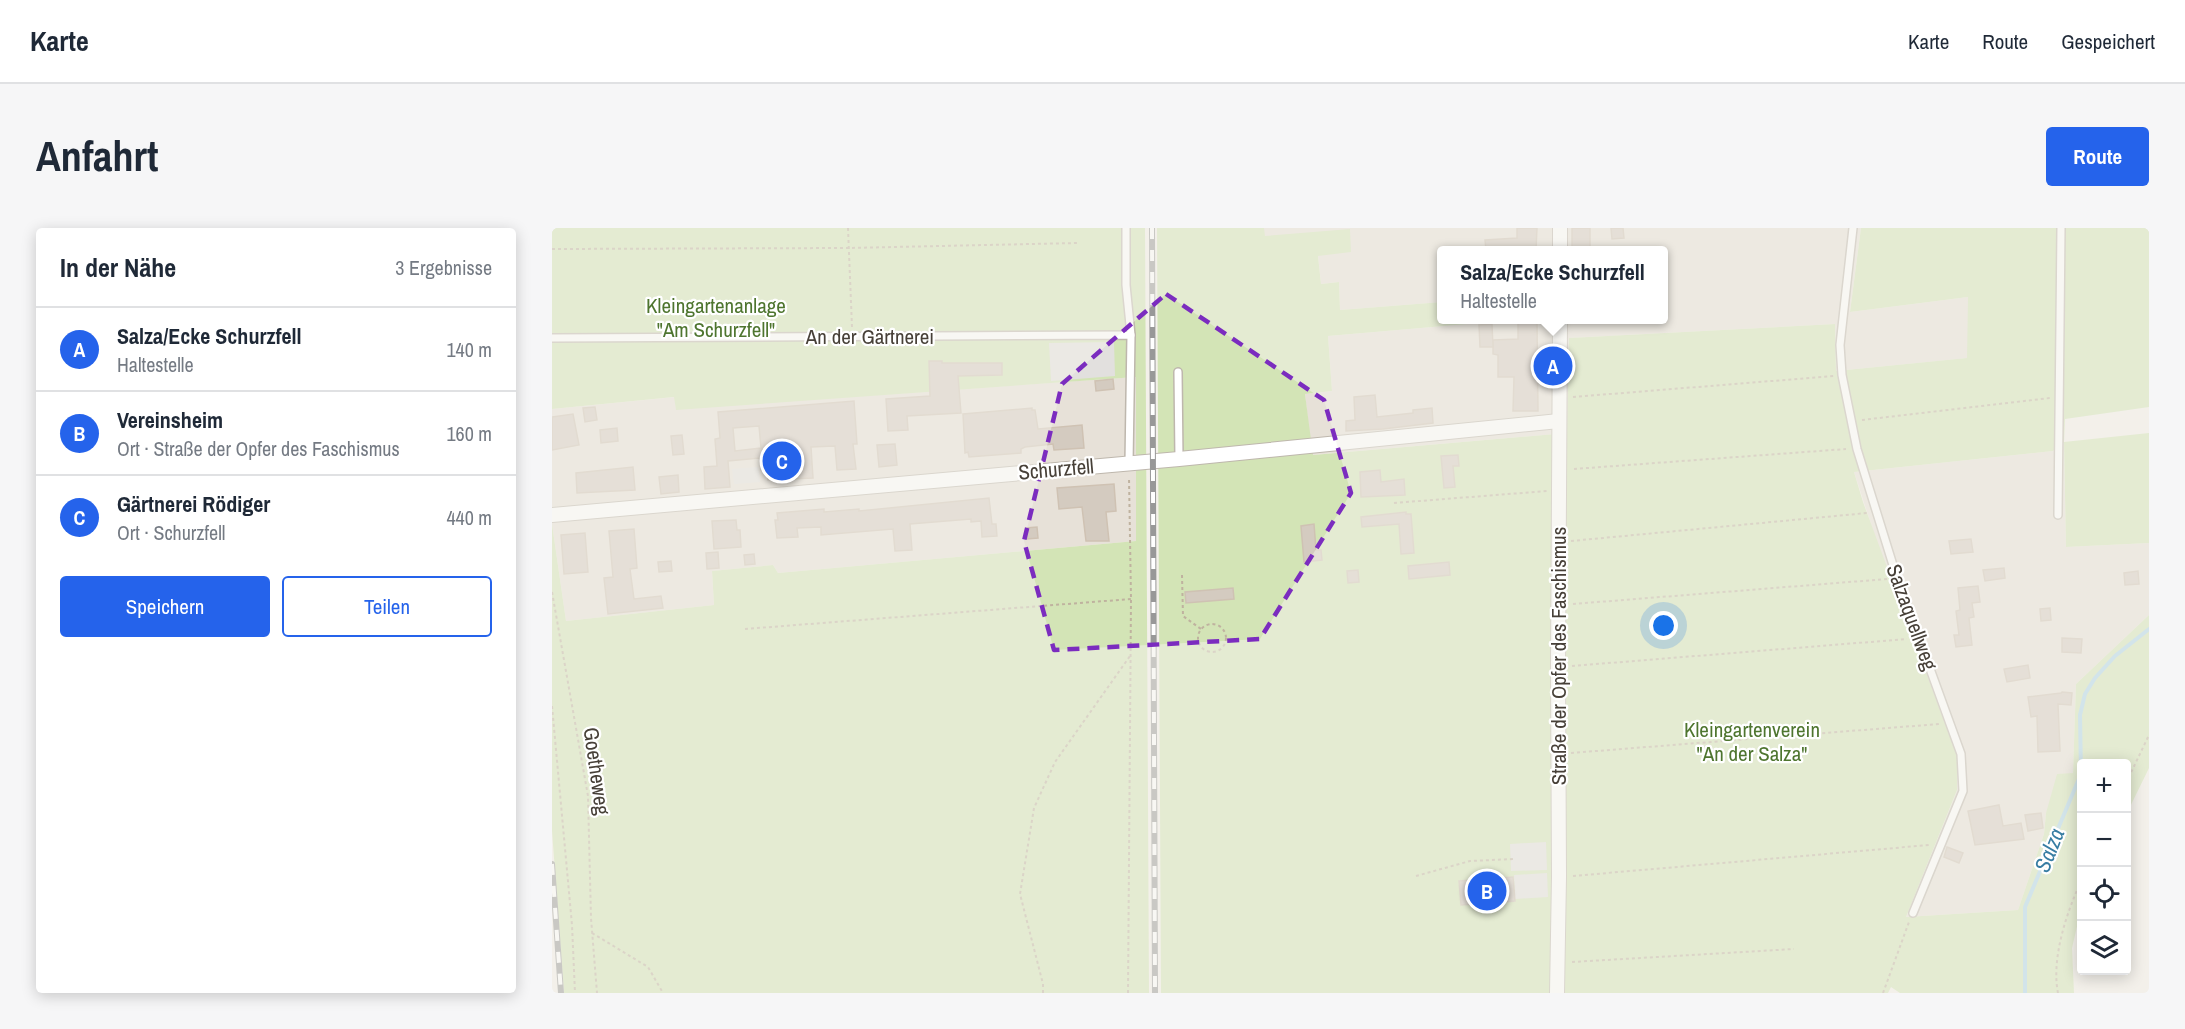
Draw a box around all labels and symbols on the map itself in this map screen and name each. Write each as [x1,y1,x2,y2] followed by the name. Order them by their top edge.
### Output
[646,291,786,344] park label: Kleingartenanlage "Am Schurzfell"
[805,322,934,351] street label: An der Gärtnerei
[1534,344,1572,388] pin: A
[762,438,802,484] pin: C
[1017,451,1095,487] street label: Schurzfell
[1544,527,1573,785] street label: Straße der Opfer des Faschismus
[1879,560,1945,675] street label: Salzaquellweg
[1649,611,1678,640] your location
[1684,715,1820,768] park label: Kleingartenverein "An der Salza"
[577,725,618,817] street label: Goetheweg
[2027,823,2071,877] water label: Salza
[1468,868,1506,914] pin: B

